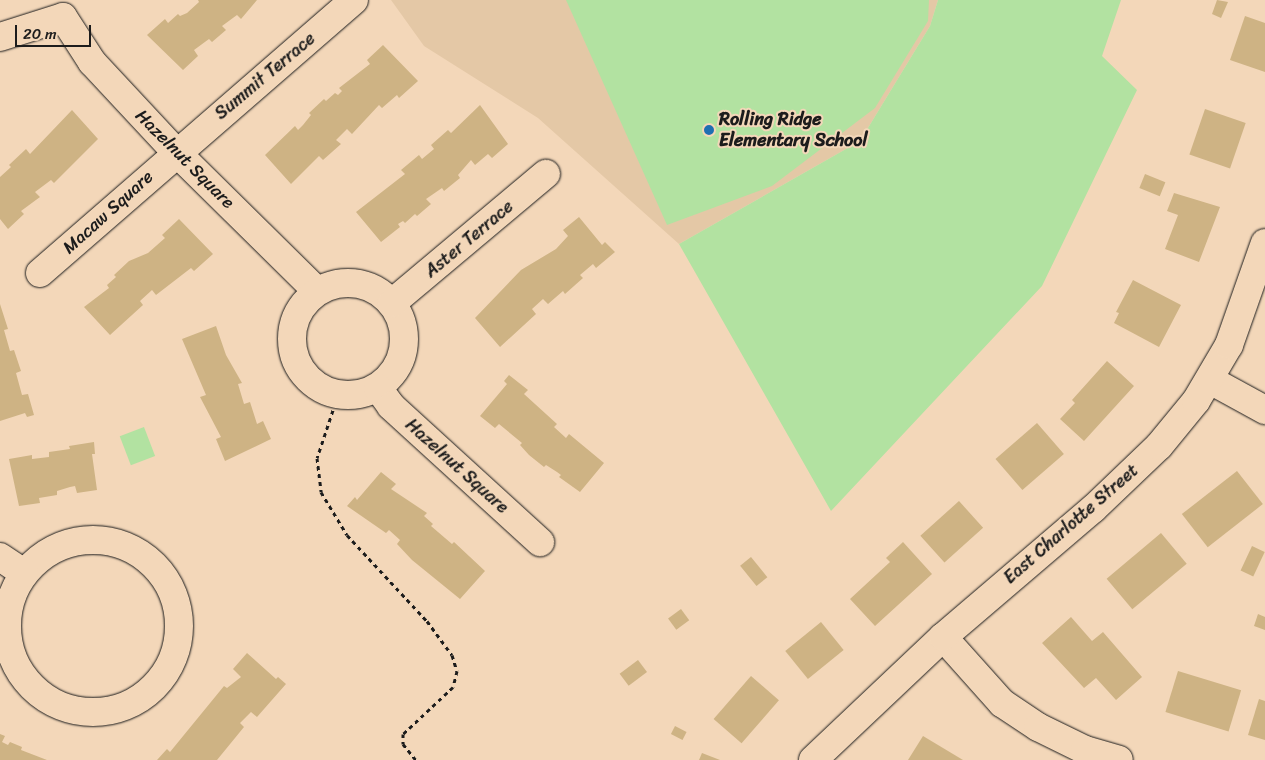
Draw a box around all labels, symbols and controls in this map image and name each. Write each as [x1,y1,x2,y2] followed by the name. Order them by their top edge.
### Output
[18,15,94,47] scale bar
[23,21,57,47] text: 20 m
[210,28,320,124] street label: Summit Terrace
[131,105,239,213] street label: Hazelnut Square
[719,109,868,152] place label: Rolling Ridge Elementary School
[703,124,715,136] marker: Rolling Ridge Elementary School
[59,166,157,258] street label: Macaw Square
[421,196,517,282] street label: Aster Terrace
[401,414,513,518] street label: Hazelnut Square
[999,460,1143,588] street label: East Charlotte Street

